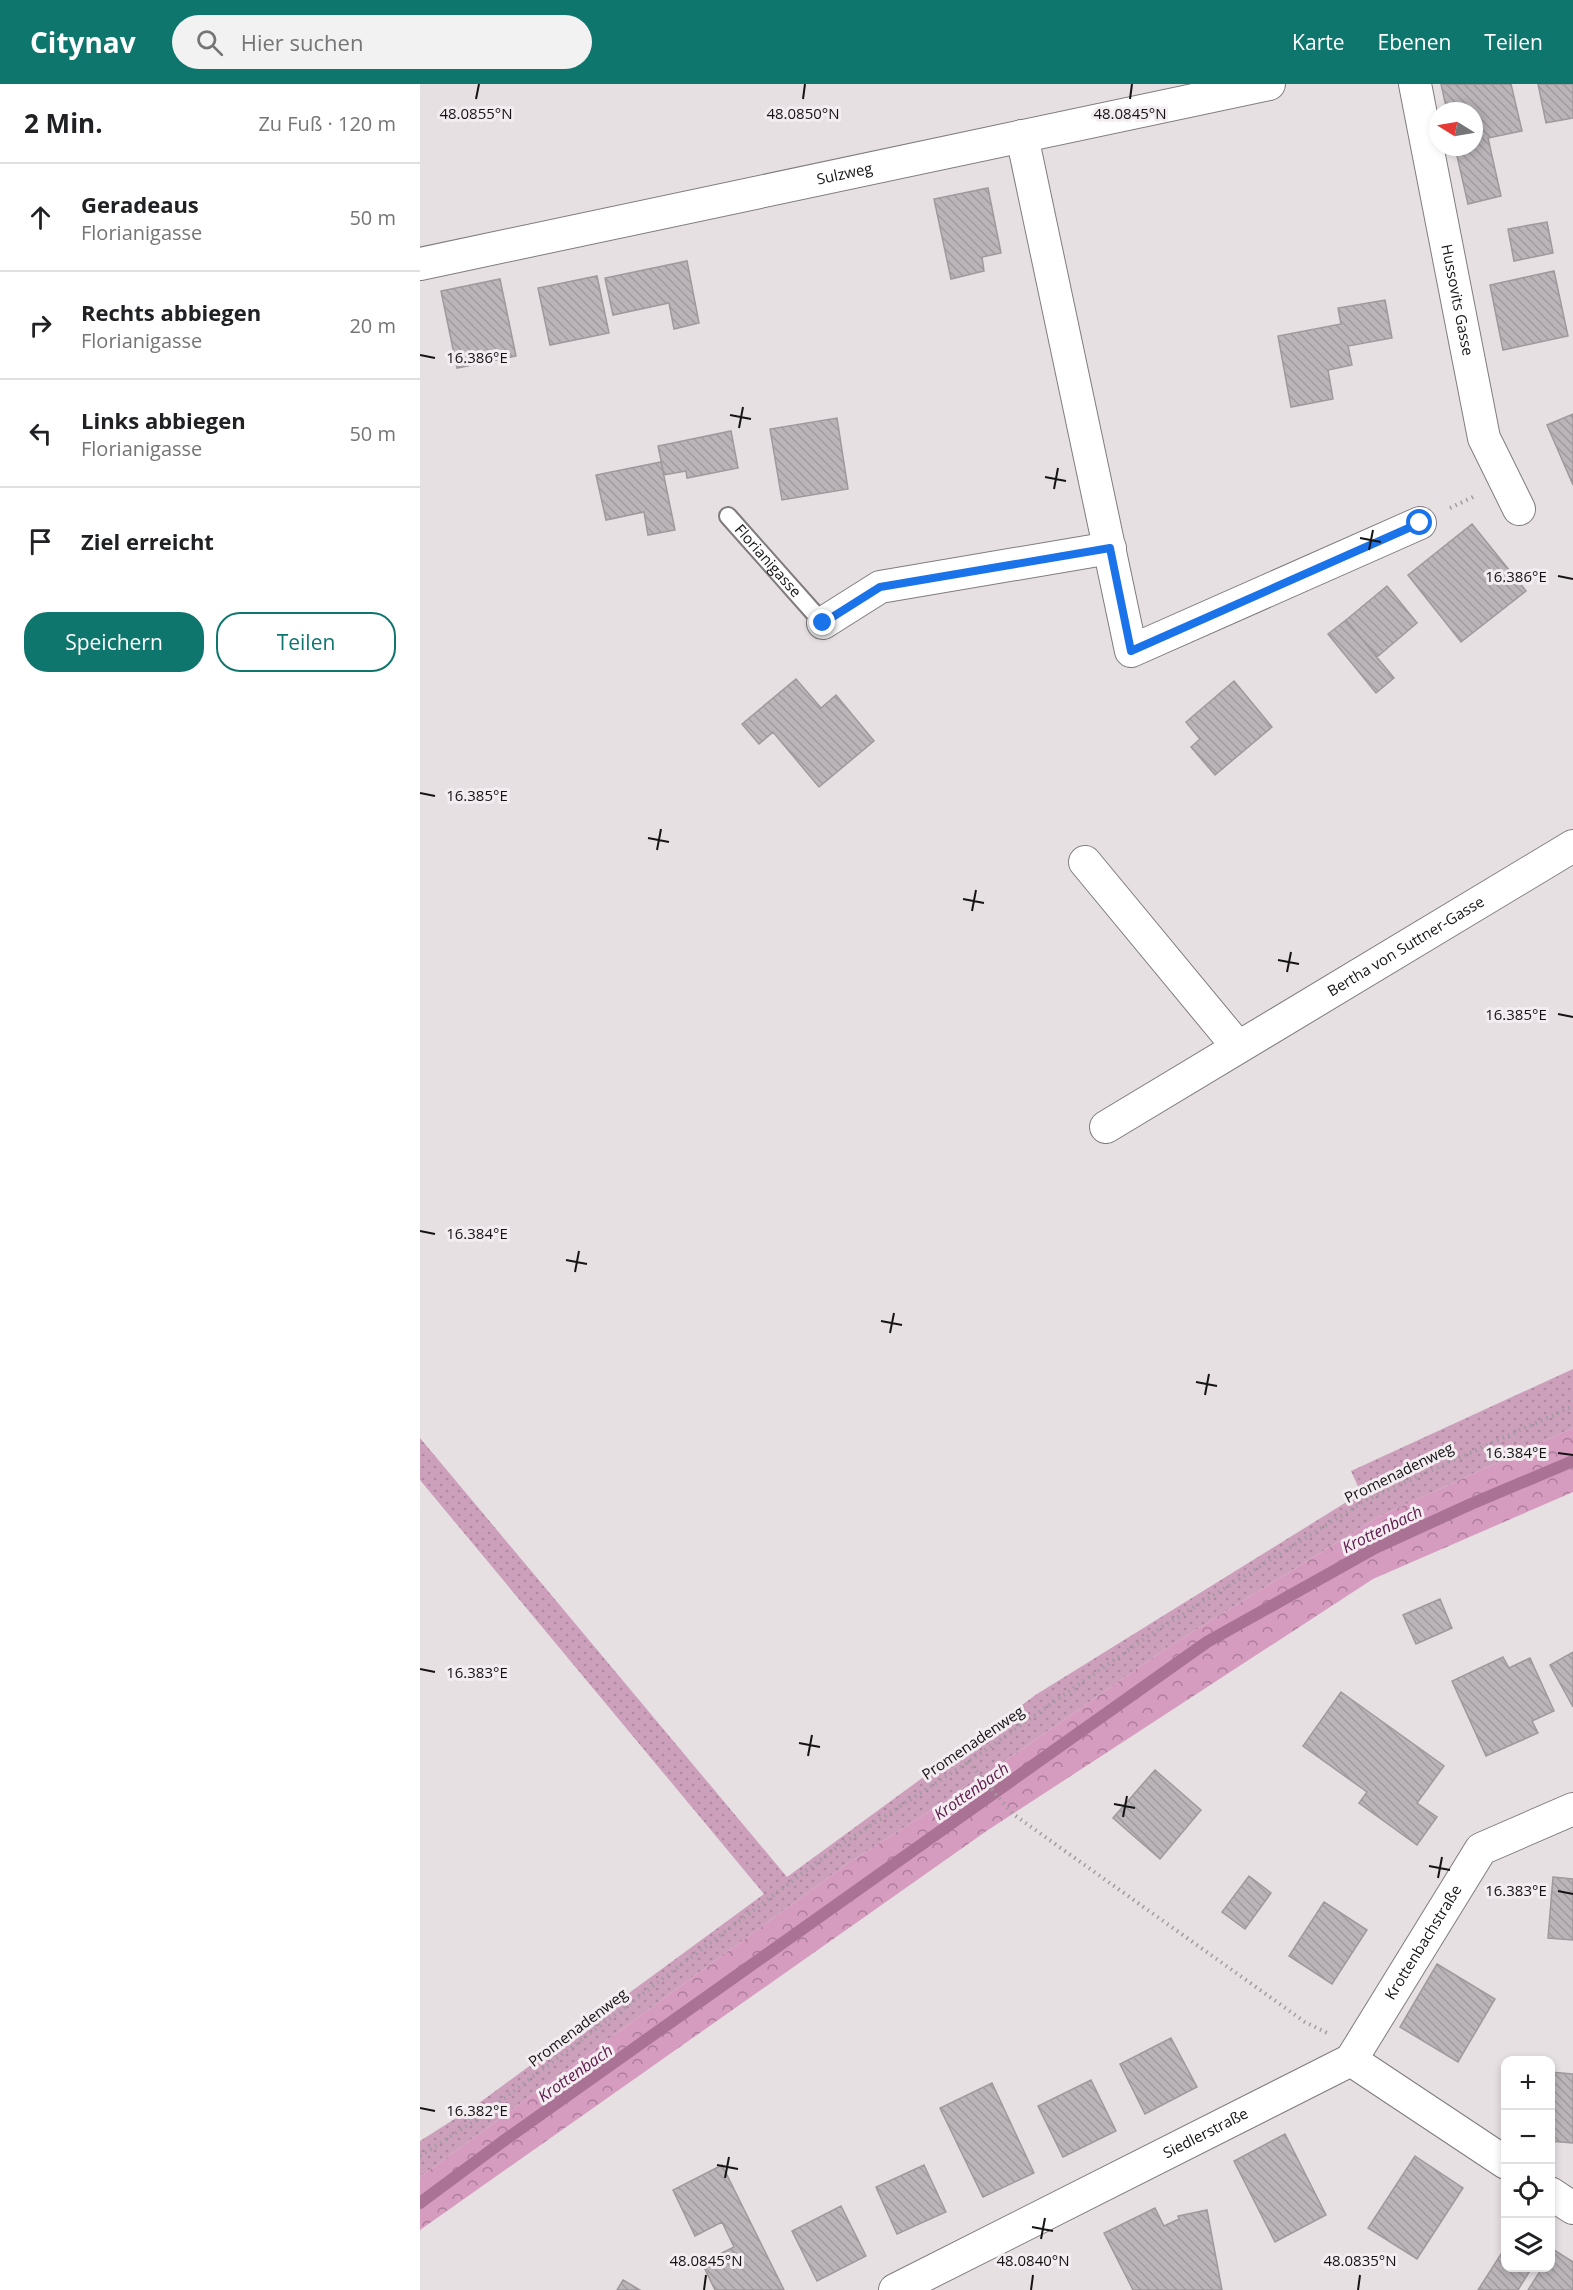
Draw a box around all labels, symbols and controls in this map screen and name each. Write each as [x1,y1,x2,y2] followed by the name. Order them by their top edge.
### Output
[172,15,592,69] search box
[30,23,136,61] text: Citynav
[193,26,226,59] icon: search
[241,27,363,57] text: Hier suchen
[1292,28,1345,56] text: Karte
[1378,28,1451,56] text: Ebenen
[1484,28,1543,56] text: Teilen
[1429,102,1483,156] north arrow
[439,103,513,123] text: 48.0855°N
[766,103,840,123] text: 48.0850°N
[1093,103,1167,123] text: 48.0845°N
[24,105,103,141] text: 2 Min.
[258,110,396,137] text: Zu Fuß · 120 m
[815,157,874,189] street label: Sulzweg
[81,189,199,219] text: Geradeaus
[24,201,57,234] icon: ahead
[349,204,396,231] text: 50 m
[81,219,202,246] text: Florianigasse
[1437,242,1479,357] street label: Hussovits Gasse
[81,297,261,327] text: Rechts abbiegen
[24,309,57,342] icon: right
[349,312,396,339] text: 20 m
[81,327,202,354] text: Florianigasse
[446,347,508,367] text: 16.386°E
[81,405,246,435] text: Links abbiegen
[24,417,57,450] icon: left
[349,420,396,447] text: 50 m
[81,435,202,462] text: Florianigasse
[1406,509,1432,535] route start
[731,519,806,601] street label: Florianigasse
[24,525,57,558] icon: arrive
[81,526,214,556] text: Ziel erreicht
[1485,566,1547,586] text: 16.386°E
[809,609,835,635] route end
[24,612,204,672] button: Speichern
[216,612,396,672] button: Teilen
[446,785,508,805] text: 16.385°E
[1323,891,1487,1001] street label: Bertha von Suttner-Gasse
[1485,1004,1547,1024] text: 16.385°E
[446,1223,508,1243] text: 16.384°E
[1341,1437,1456,1507] street label: Promenadenweg
[1485,1442,1547,1462] text: 16.384°E
[1338,1500,1426,1558] water label: Krottenbach
[446,1662,508,1682] text: 16.383°E
[918,1701,1027,1784] street label: Promenadenweg
[929,1757,1013,1825] water label: Krottenbach
[1485,1880,1547,1900] text: 16.383°E
[1380,1881,1466,2003] street label: Krottenbachstraße
[524,1983,631,2071] street label: Promenadenweg
[533,2039,617,2107] water label: Krottenbach
[1501,2056,1555,2272] map controls
[1501,2056,1555,2110] button: +
[446,2100,508,2120] text: 16.382°E
[1159,2103,1251,2162] street label: Siedlerstraße
[1501,2110,1555,2164] button: −
[1501,2164,1555,2218] button: locate
[1501,2218,1555,2272] button: layers
[669,2250,743,2270] text: 48.0845°N
[996,2250,1070,2270] text: 48.0840°N
[1323,2250,1397,2270] text: 48.0835°N

